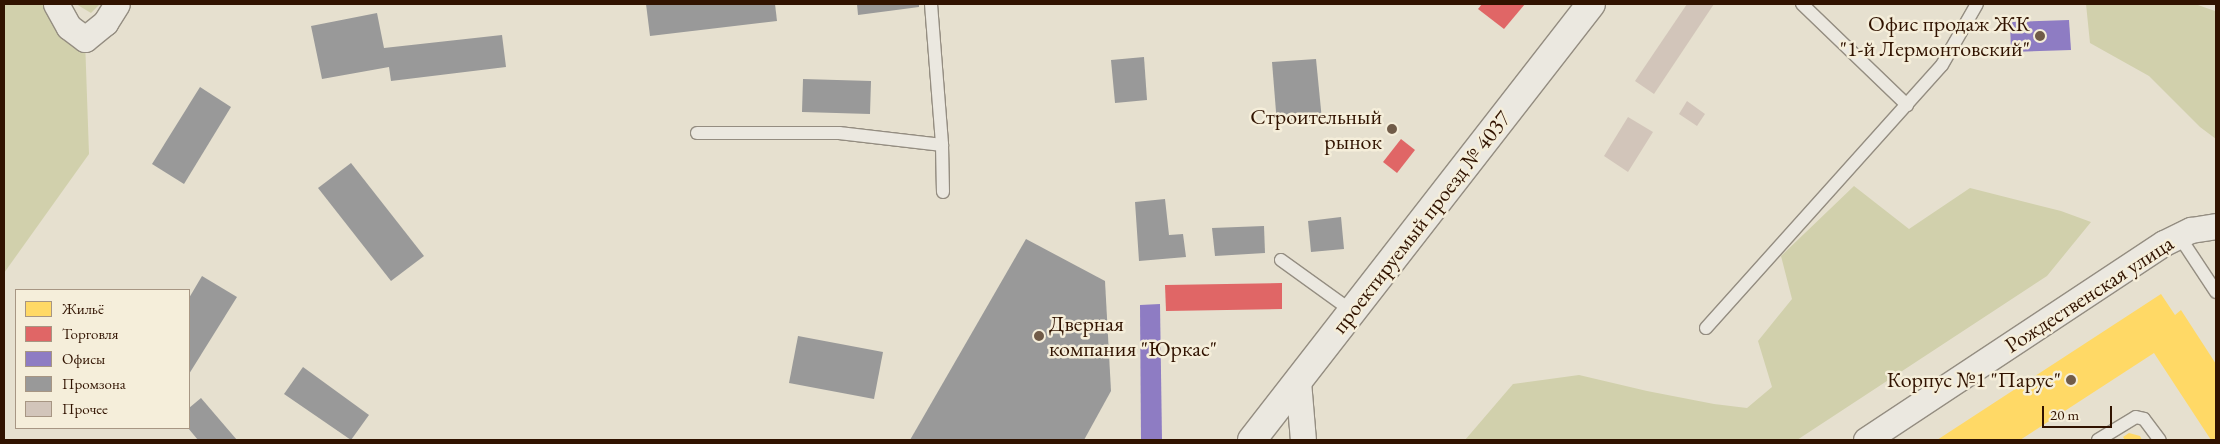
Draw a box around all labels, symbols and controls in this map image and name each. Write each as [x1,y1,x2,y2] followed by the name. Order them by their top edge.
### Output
[1840,10,2030,61] place label: Офис продаж ЖК "1-й Лермонтовский"
[2034,30,2046,42] marker: Офис продаж ЖК "1-й Лермонтовский"
[1250,103,1382,154] place label: Строительный рынок
[1326,106,1516,338] street label: проектируемый проезд № 4037
[1386,123,1398,135] marker: Строительный рынок
[2000,230,2178,358] street label: Рождественская улица
[15,289,190,429] legend
[62,299,104,318] text: Жильё
[1049,310,1217,362] place label: Дверная компания "Юркас"
[62,324,118,343] text: Торговля
[1033,330,1045,342] marker: Дверная компания "Юркас"
[62,349,105,368] text: Офисы
[1887,367,2061,393] place label: Корпус №1 "Парус"
[62,374,126,393] text: Промзона
[2065,374,2077,386] marker: Корпус №1 "Парус"
[2045,396,2115,428] scale bar
[62,399,108,418] text: Прочее
[2050,405,2079,424] text: 20 m

